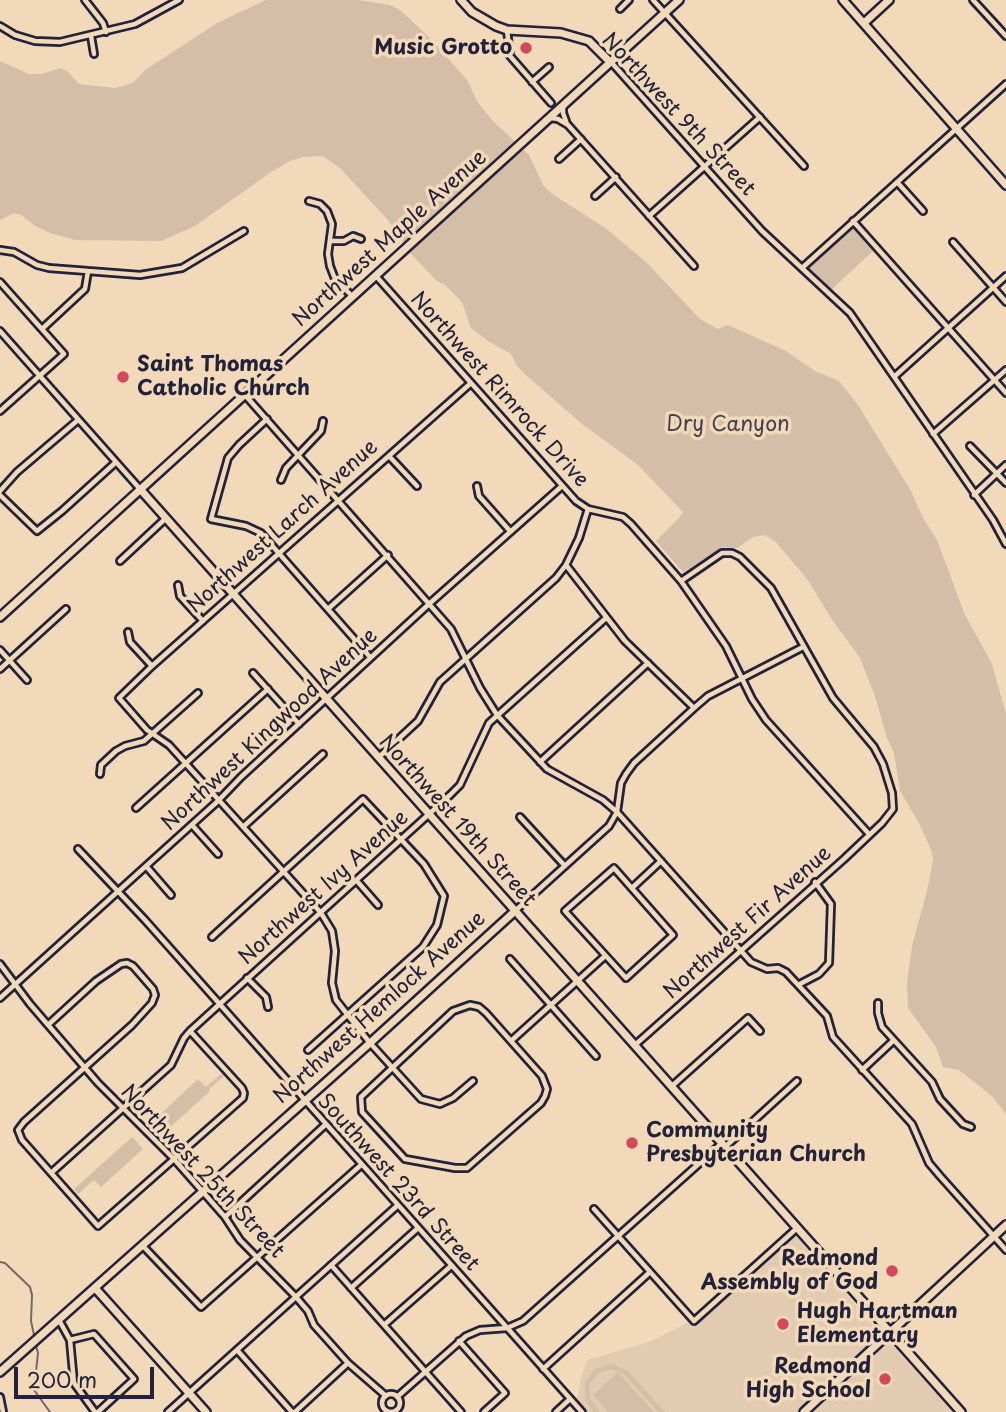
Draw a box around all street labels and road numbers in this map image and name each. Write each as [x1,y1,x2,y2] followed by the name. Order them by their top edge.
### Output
[596,28,760,202] street label: Northwest 9th Street
[288,145,492,333] street label: Northwest Maple Avenue
[405,287,593,493] street label: Northwest Rimrock Drive
[183,435,383,619] street label: Northwest Larch Avenue
[157,623,383,837] street label: Northwest Kingwood Avenue
[373,730,541,912] street label: Northwest 19th Street
[234,805,414,971] street label: Northwest Ivy Avenue
[659,841,837,1005] street label: Northwest Fir Avenue
[269,906,491,1110] street label: Northwest Hemlock Avenue
[115,1080,289,1264] street label: Northwest 25th Street
[312,1089,484,1277] street label: Southwest 23rd Street

